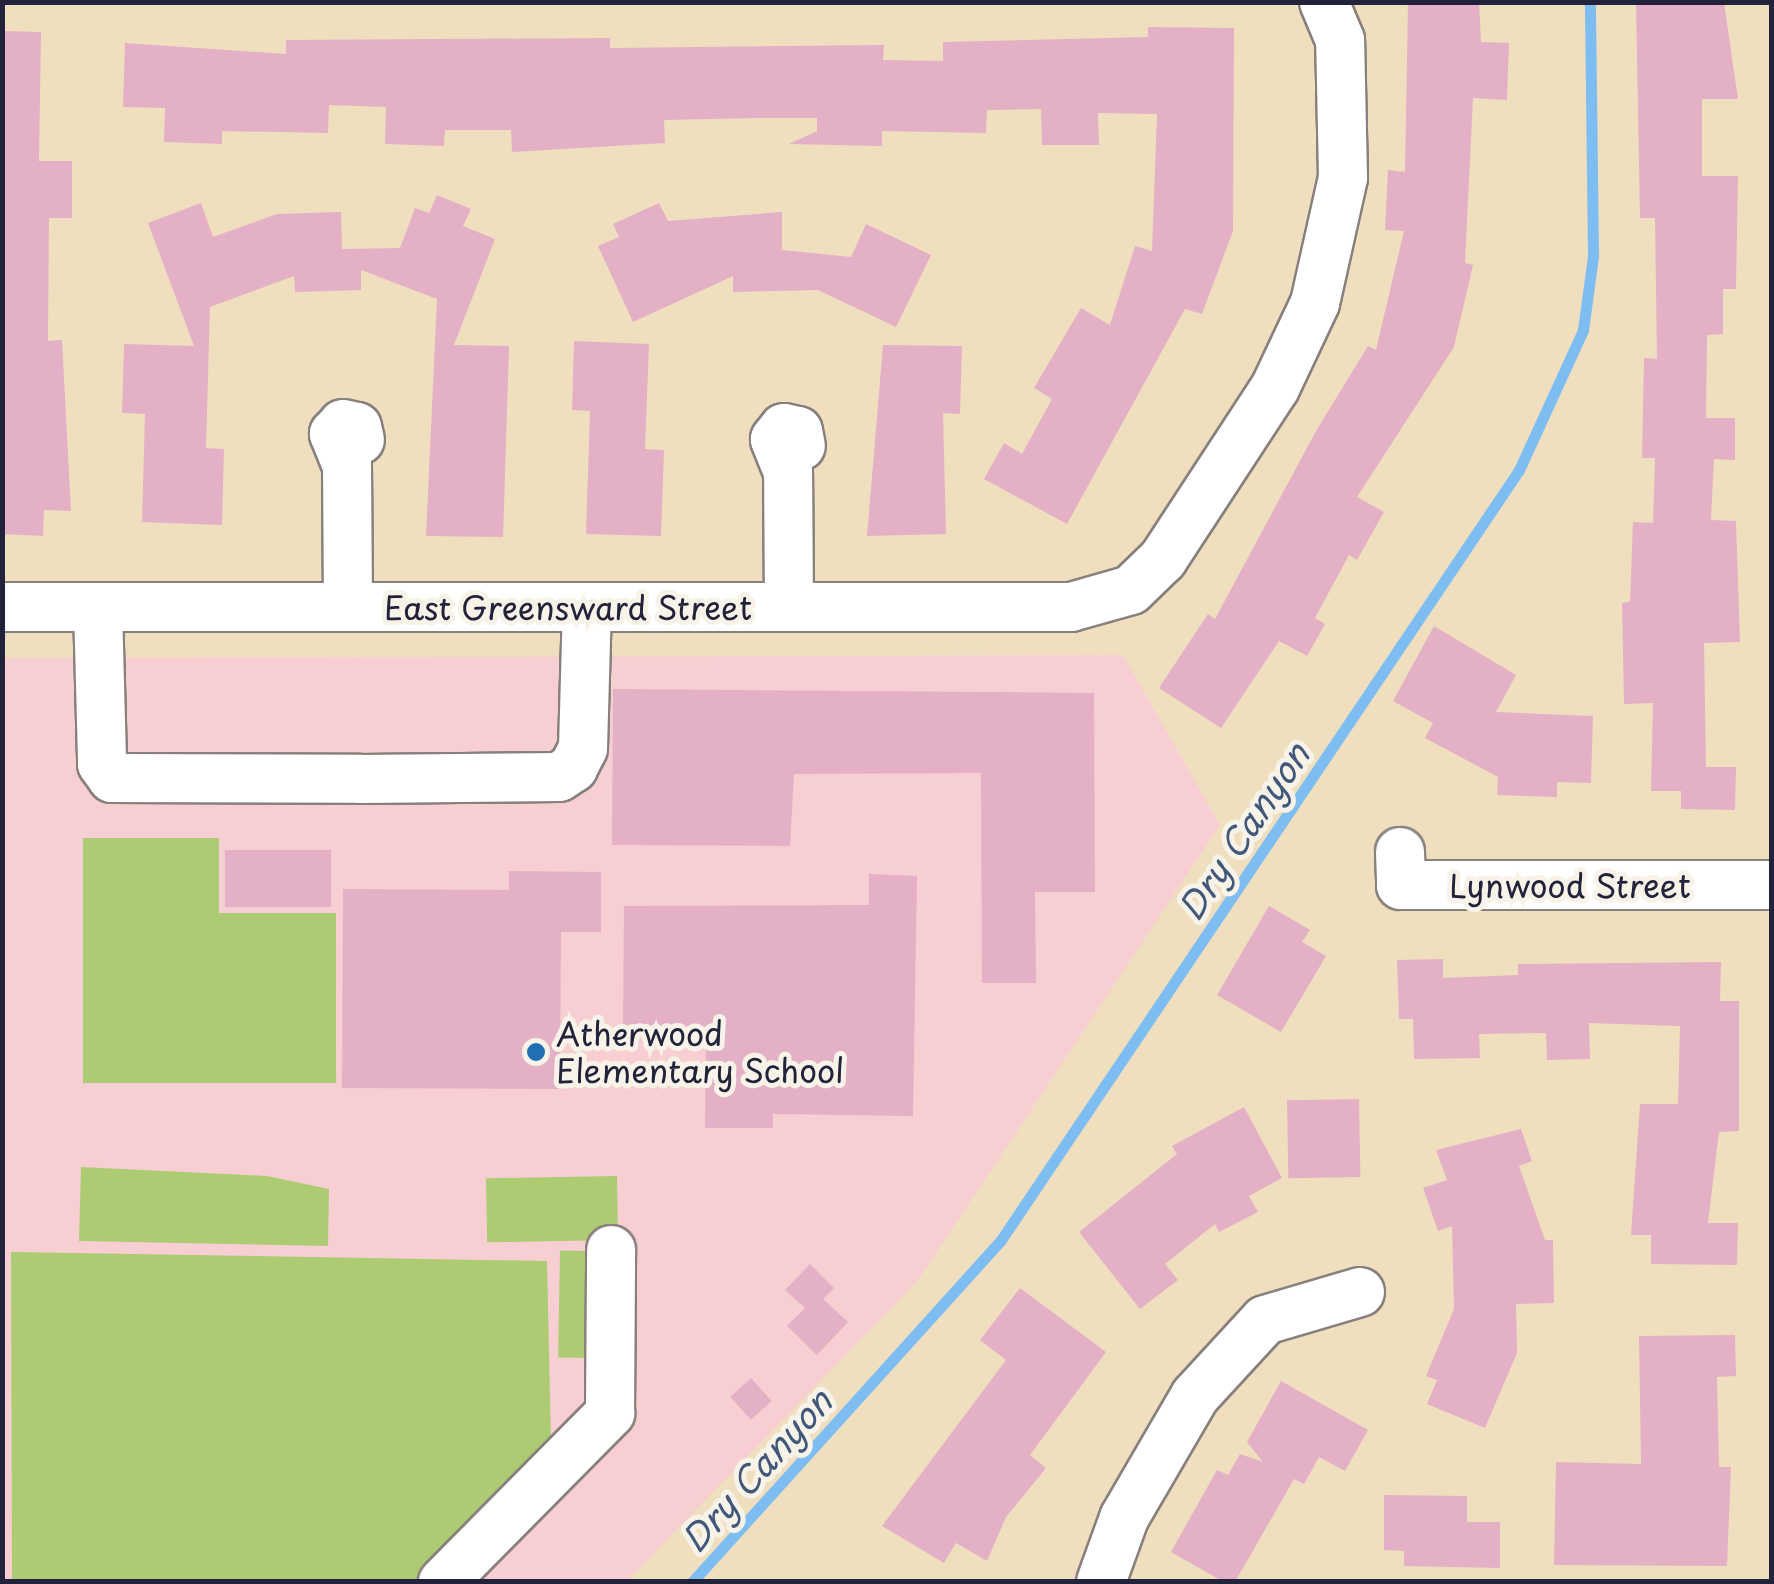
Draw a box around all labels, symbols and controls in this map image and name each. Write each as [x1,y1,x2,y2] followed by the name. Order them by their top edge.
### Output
[381,588,755,626] street label: East Greensward Street
[1168,734,1318,928] water label: Dry Canyon
[1449,866,1691,904] street label: Lynwood Street
[556,1015,844,1090] place label: Atherwood Elementary School
[525,1041,547,1063] marker: Atherwood Elementary School
[672,1380,840,1560] water label: Dry Canyon

